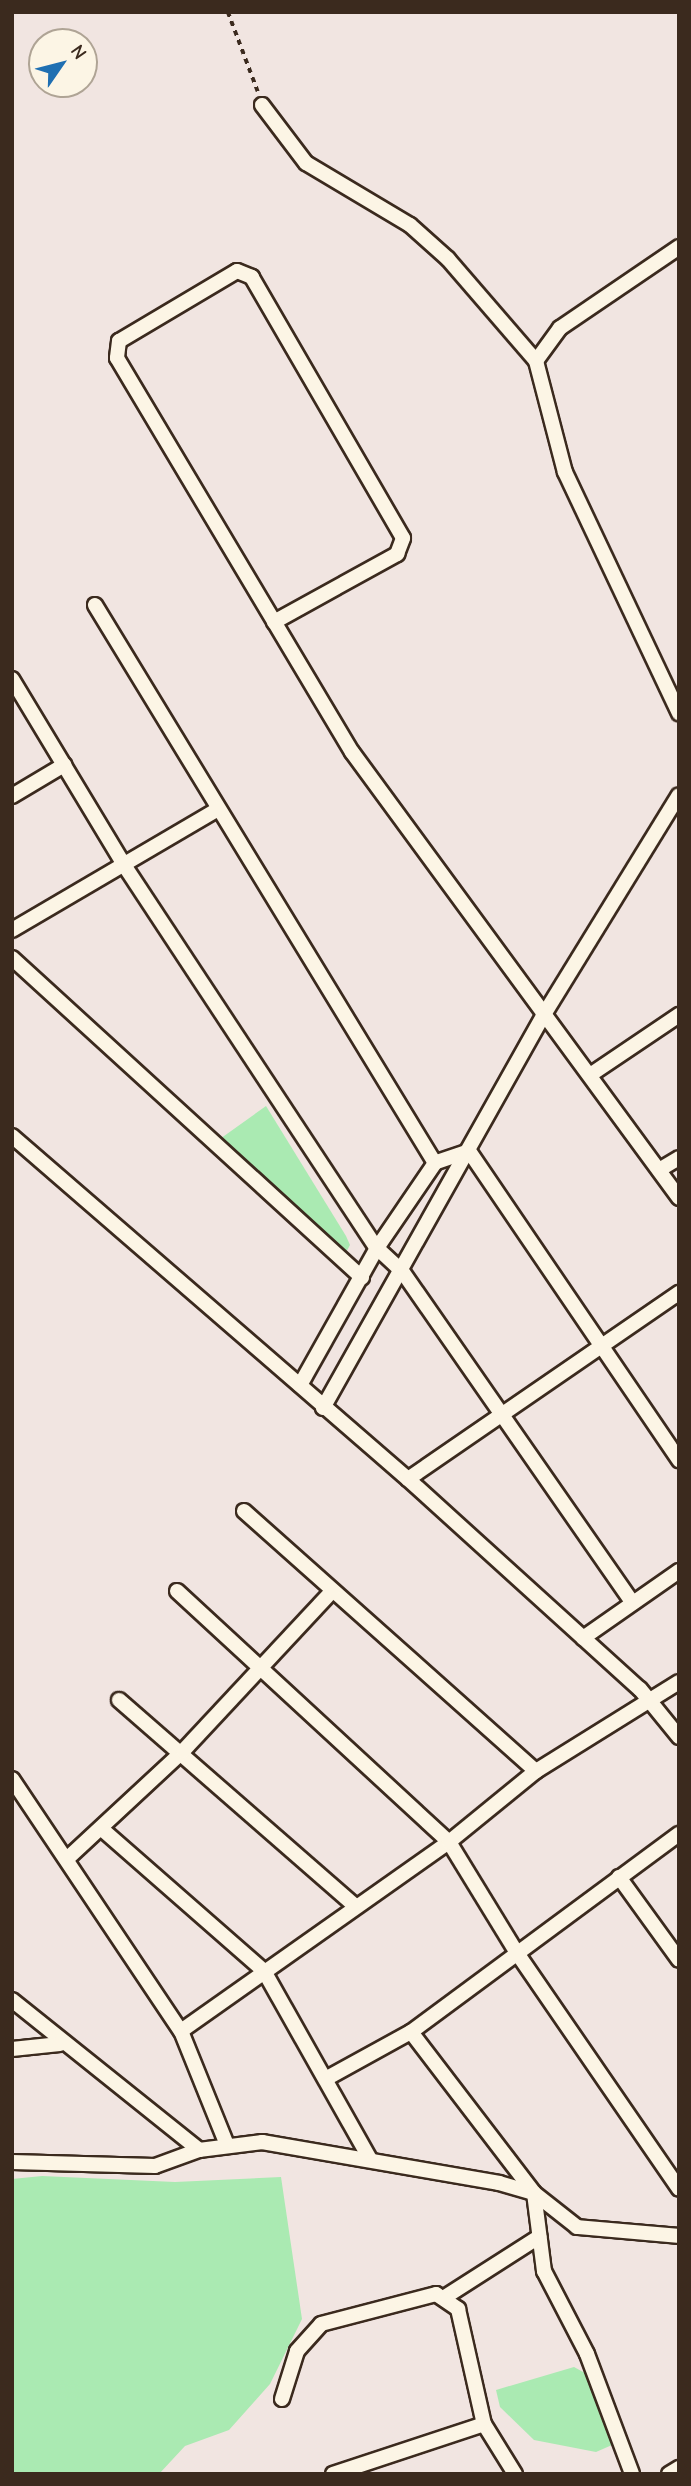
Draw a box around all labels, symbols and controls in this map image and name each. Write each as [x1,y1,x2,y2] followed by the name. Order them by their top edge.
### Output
[28,28,98,98] north arrow
[66,41,91,63] text: N

